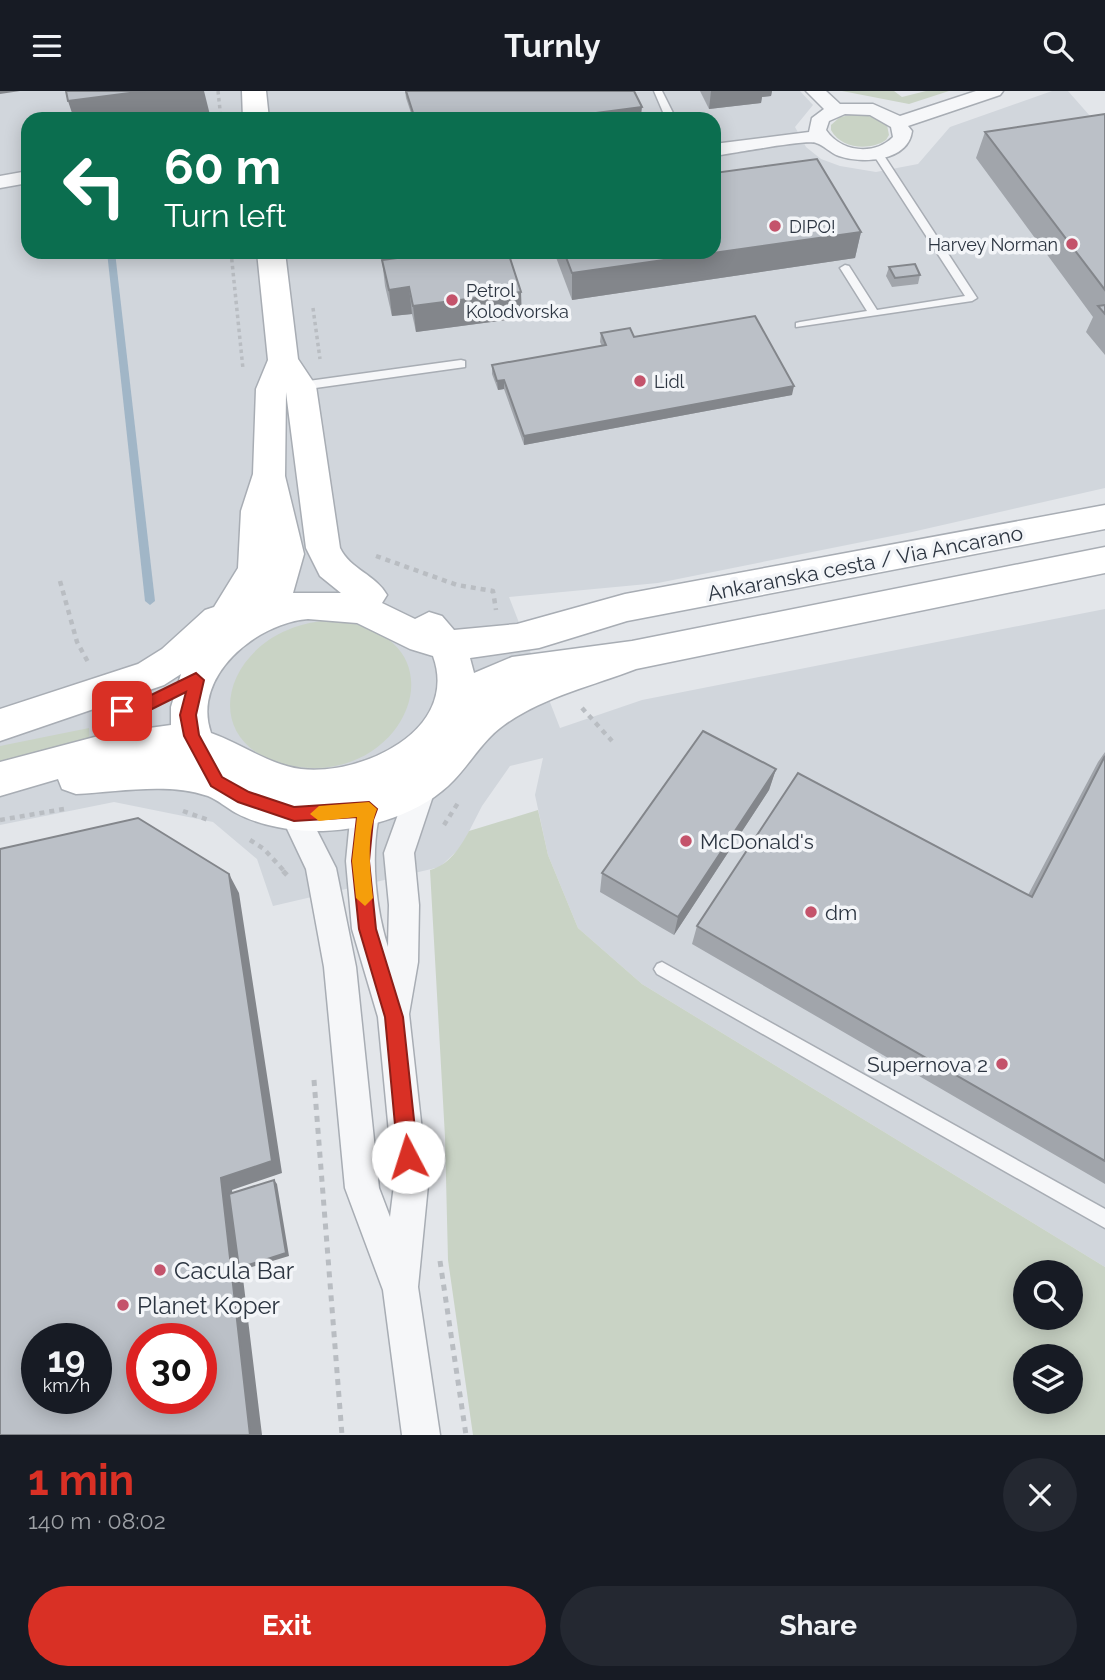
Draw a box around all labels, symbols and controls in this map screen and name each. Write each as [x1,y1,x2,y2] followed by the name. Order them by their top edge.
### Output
[28,27,66,65] icon: menu
[504,27,601,64] text: Turnly
[1039,27,1077,65] icon: search
[164,138,281,195] text: 60 m
[49,140,140,231] icon: left
[164,197,286,234] text: Turn left
[789,216,836,237] place label: DIPO!
[767,218,783,234] marker: DIPO!
[928,234,1058,255] place label: Harvey Norman
[1064,236,1080,252] marker: Harvey Norman
[466,280,569,322] place label: Petrol Kolodvorska
[444,292,460,308] marker: Petrol Kolodvorska
[654,371,685,392] place label: Lidl
[632,373,648,389] marker: Lidl
[705,520,1025,606] street label: Ankaranska cesta / Via Ancarano
[92,681,152,741] pin
[103,692,141,730] icon: arrive
[700,829,814,854] place label: McDonald's
[678,833,694,849] marker: McDonald's
[825,900,857,925] place label: dm
[803,904,819,920] marker: dm
[867,1052,988,1077] place label: Supernova 2
[994,1056,1010,1072] marker: Supernova 2
[371,1120,445,1194] position arrow
[174,1256,295,1285] place label: Cacula Bar
[1013,1260,1083,1414] map controls
[1013,1260,1083,1330] button: search
[152,1262,168,1278] marker: Cacula Bar
[137,1291,281,1320] place label: Planet Koper
[115,1297,131,1313] marker: Planet Koper
[126,1323,217,1414] speed limit sign: 30
[48,1339,85,1380] text: 19
[1013,1344,1083,1414] button: layers
[43,1375,90,1396] text: km/h
[28,1456,134,1505] text: 1 min
[1003,1458,1077,1532] button: close
[28,1507,166,1534] text: 140 m · 08:02
[28,1586,546,1666] button: Exit
[560,1586,1077,1666] button: Share

